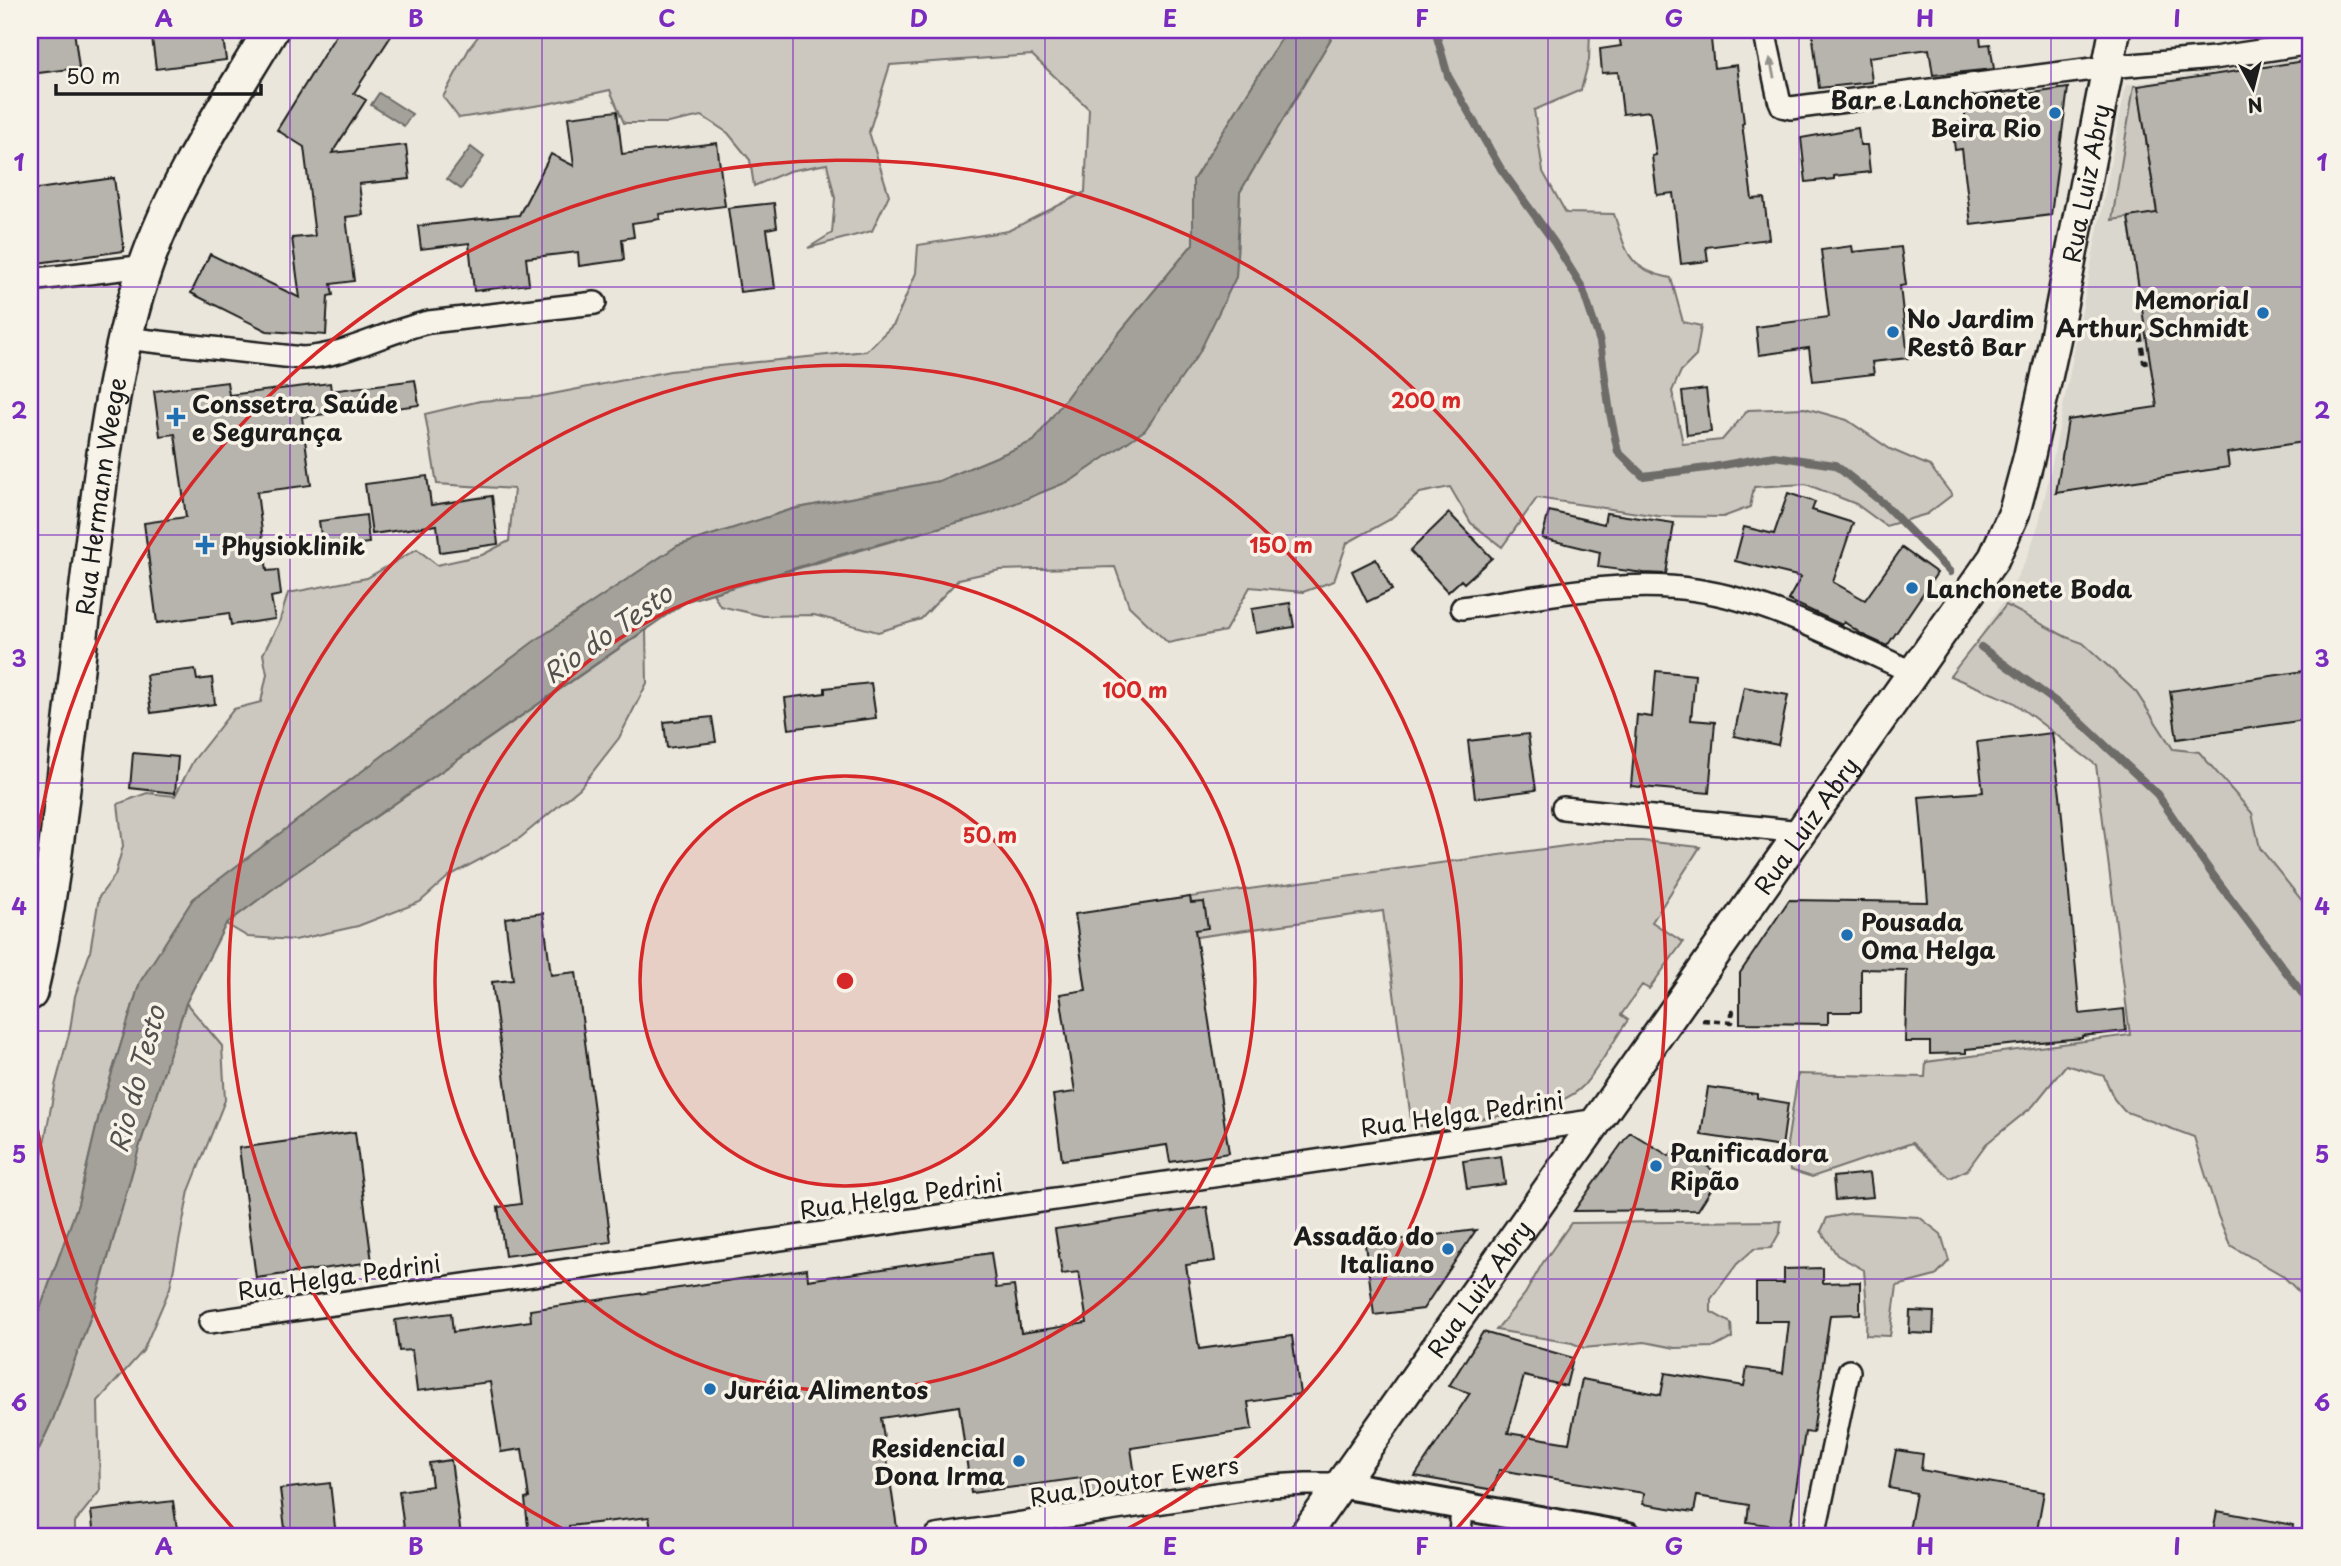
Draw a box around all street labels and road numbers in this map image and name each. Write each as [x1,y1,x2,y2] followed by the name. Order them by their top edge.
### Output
[2052,100,2118,265] street label: Rua Luiz Abry
[65,374,134,617] street label: Rua Hermann Weege
[1744,749,1867,901] street label: Rua Luiz Abry
[1358,1081,1566,1145] street label: Rua Helga Pedrini
[797,1163,1005,1227] street label: Rua Helga Pedrini
[1418,1212,1540,1365] street label: Rua Luiz Abry
[235,1244,443,1308] street label: Rua Helga Pedrini
[1027,1446,1241,1514] street label: Rua Doutor Ewers

